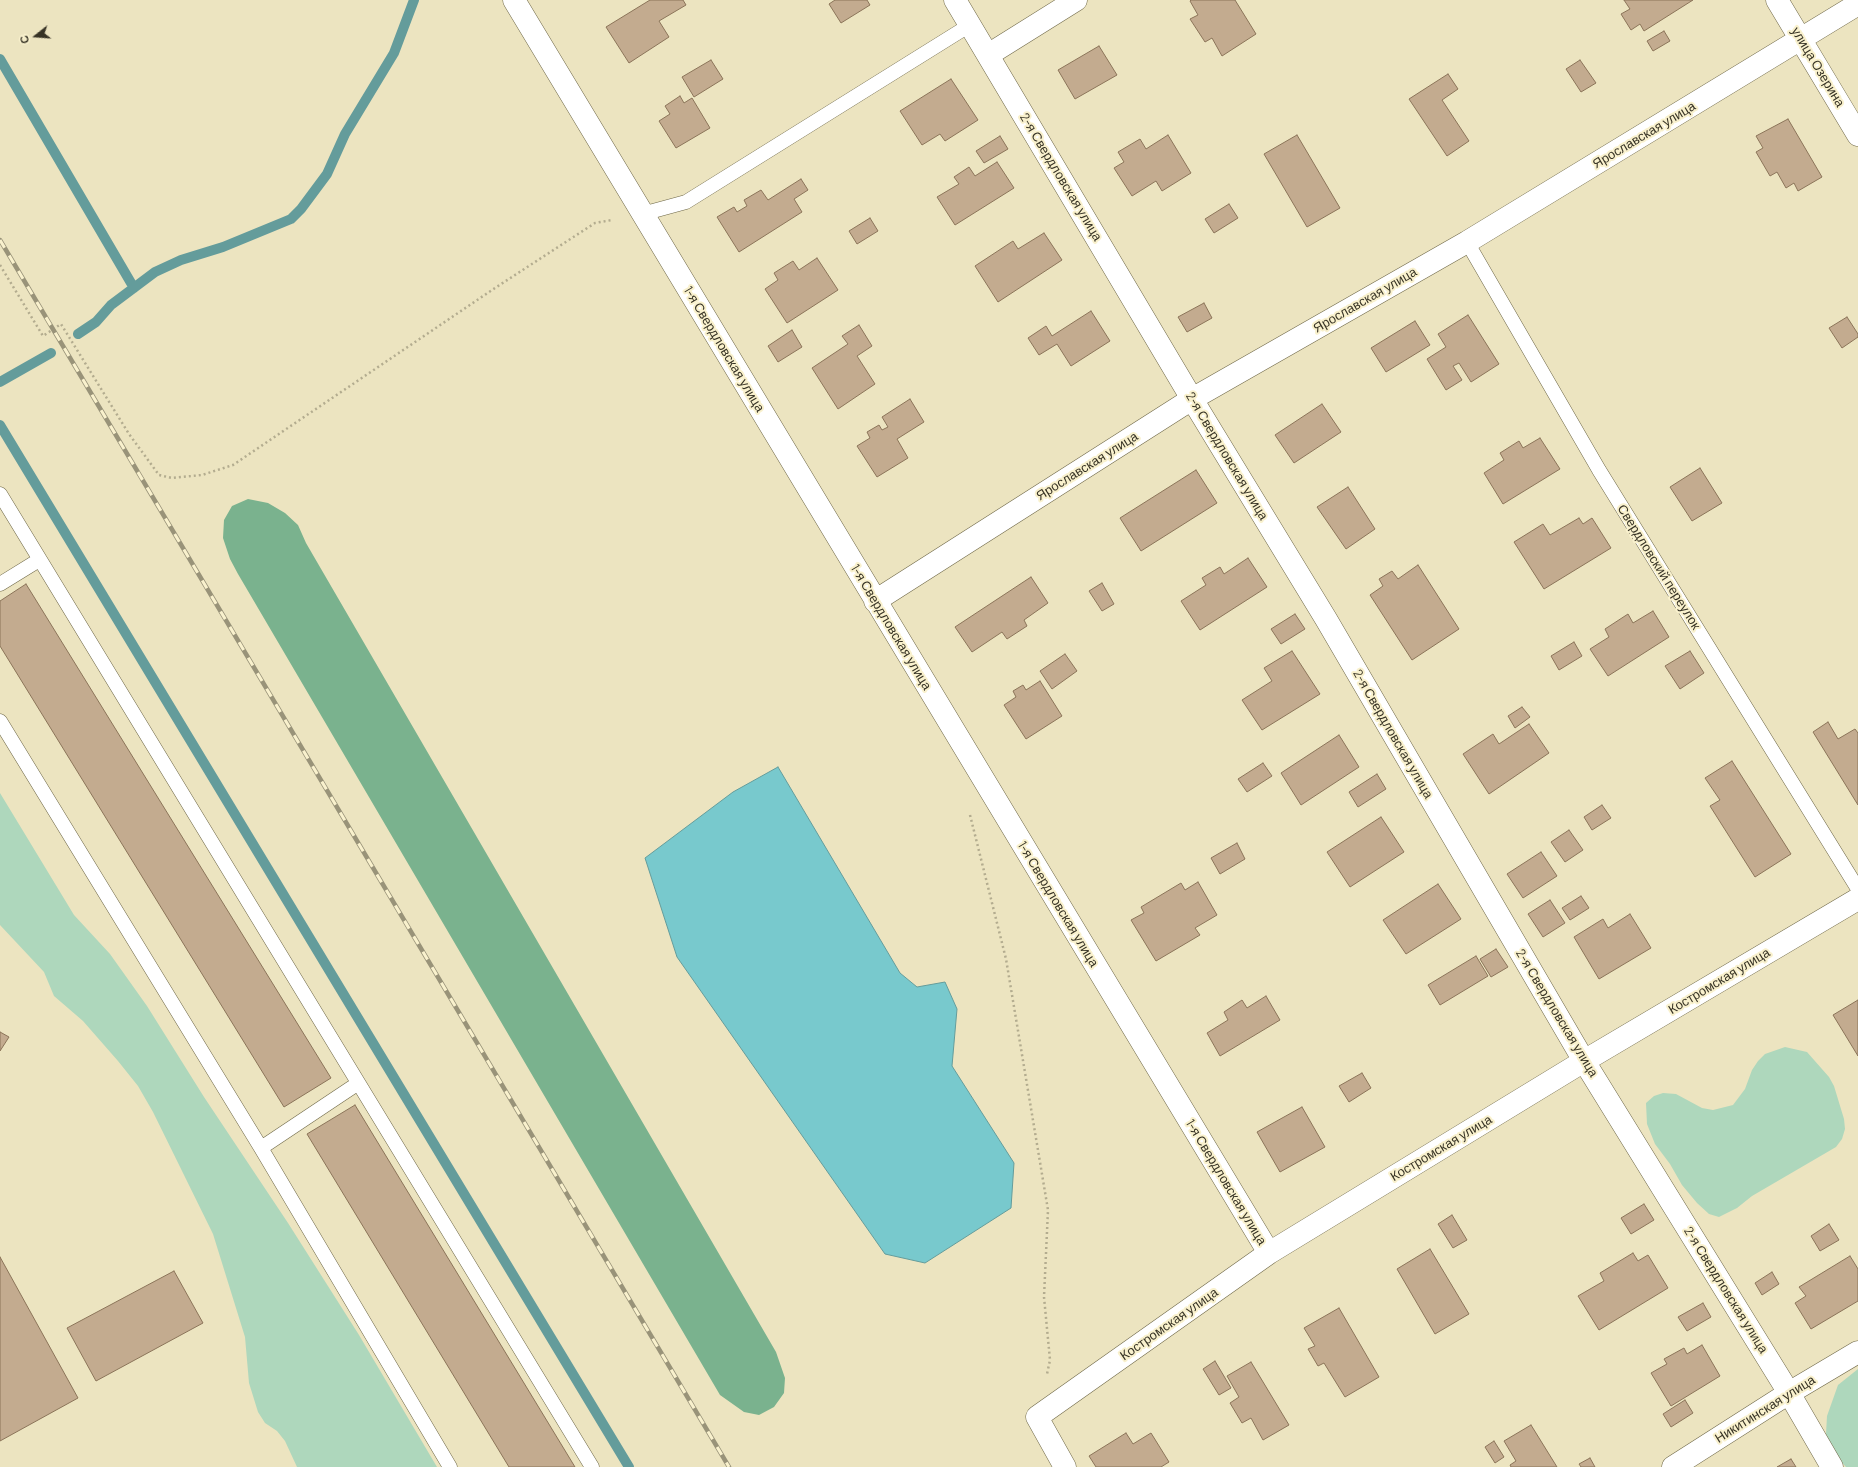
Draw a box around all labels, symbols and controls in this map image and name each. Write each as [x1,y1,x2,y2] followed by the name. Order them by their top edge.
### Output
[16,16,56,56] north arrow
[1788,24,1848,110] street label: улица Озерина
[17,34,31,45] text: С
[1590,98,1698,172] street label: Ярославская улица
[1017,110,1105,244] street label: 2-я Свердловская улица
[1310,264,1420,336] street label: Ярославская улица
[680,283,768,415] street label: 1-я Свердловская улица
[1183,389,1271,523] street label: 2-я Свердловская улица
[1033,428,1141,504] street label: Ярославская улица
[1614,502,1704,632] street label: Свердловский переулок
[847,561,935,693] street label: 1-я Свердловская улица
[1350,667,1436,801] street label: 2-я Свердловская улица
[1014,838,1102,970] street label: 1-я Свердловская улица
[1665,945,1773,1017] street label: Костромская улица
[1513,946,1601,1080] street label: 2-я Свердловская улица
[1387,1112,1495,1184] street label: Костромская улица
[1182,1116,1270,1248] street label: 1-я Свердловская улица
[1681,1224,1771,1356] street label: 2-я Свердловская улица
[1117,1284,1221,1364] street label: Костромская улица
[1712,1372,1818,1446] street label: Никитинская улица

